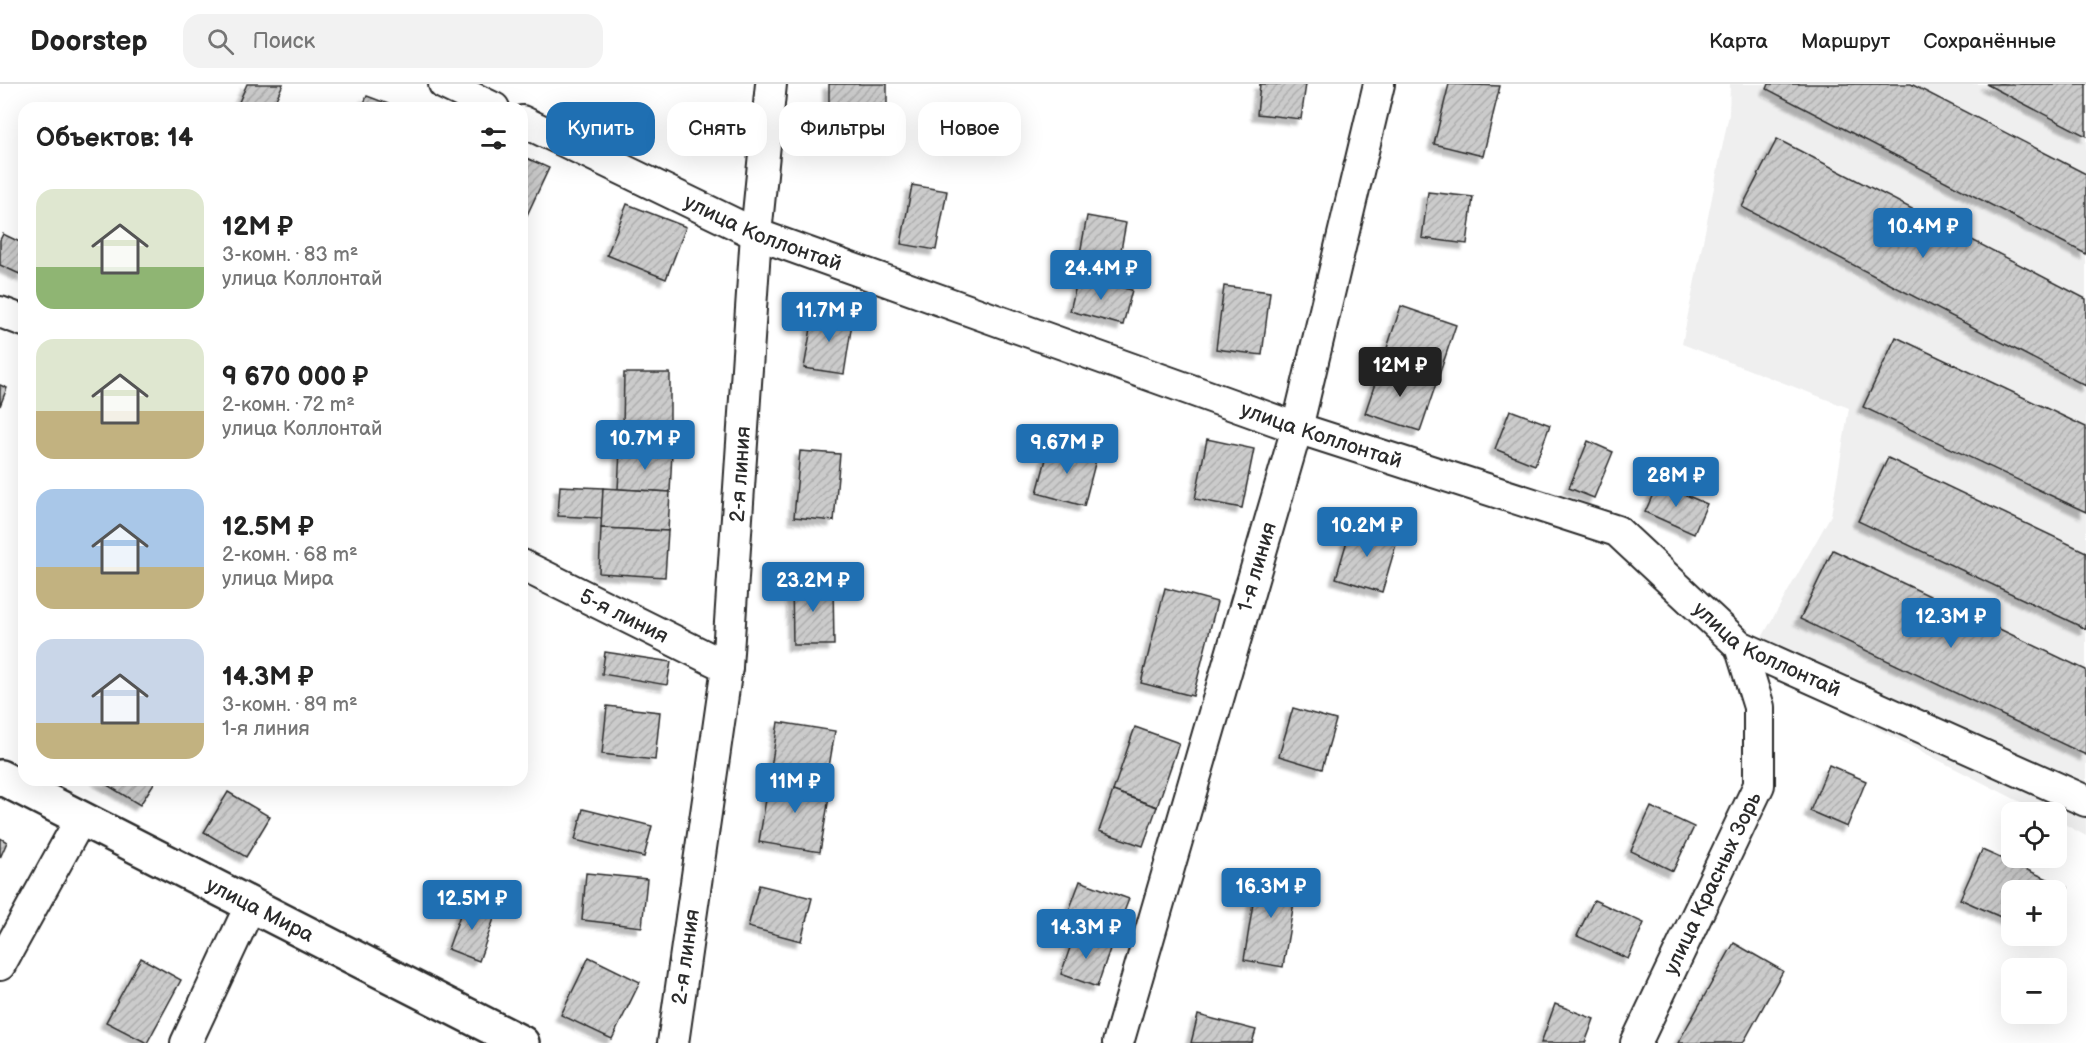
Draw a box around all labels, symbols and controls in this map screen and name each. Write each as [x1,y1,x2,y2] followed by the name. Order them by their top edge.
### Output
[183,14,603,68] search box
[30,25,147,58] text: Doorstep
[204,25,237,58] icon: search
[252,28,315,55] text: Поиск
[1709,29,1768,54] text: Карта
[1801,29,1890,54] text: Маршрут
[1923,29,2056,54] text: Сохранённые
[546,102,655,156] chip: Купить
[667,102,767,156] chip: Снять
[779,102,906,156] chip: Фильтры
[918,102,1021,156] chip: Новое
[477,122,510,155] icon: filters
[36,123,193,154] text: Объектов: 14
[680,189,845,276] street label: улица Коллонтай
[1868,208,1978,259] pin: 10.4M ₽
[222,212,293,243] text: 12M ₽
[84,213,156,285] icon: home
[1887,215,1959,239] text: 10.4M ₽
[222,243,358,267] text: 3-комн. · 83 m²
[1046,250,1156,301] pin: 24.4M ₽
[1064,257,1138,281] text: 24.4M ₽
[222,267,383,291] text: улица Коллонтай
[774,292,884,343] pin: 11.7M ₽
[796,299,862,323] text: 11.7M ₽
[1358,347,1442,398] pin: 12M ₽
[1373,354,1427,378] text: 12M ₽
[222,362,368,393] text: 9 670 000 ₽
[84,363,156,435] icon: home
[222,393,355,417] text: 2-комн. · 72 m²
[1237,396,1405,474] street label: улица Коллонтай
[222,417,383,441] text: улица Коллонтай
[590,420,700,471] pin: 10.7M ₽
[1012,424,1122,475] pin: 9.67M ₽
[724,425,756,523] street label: 2-я линия
[610,427,680,451] text: 10.7M ₽
[1030,431,1104,455] text: 9.67M ₽
[1634,457,1718,508] pin: 28M ₽
[1647,464,1705,488] text: 28M ₽
[1312,507,1422,558] pin: 10.2M ₽
[222,512,314,543] text: 12.5M ₽
[84,513,156,585] icon: home
[1331,514,1403,538] text: 10.2M ₽
[1232,519,1281,614] street label: 1-я линия
[222,543,358,567] text: 2-комн. · 68 m²
[758,562,868,613] pin: 23.2M ₽
[222,567,334,591] text: улица Мира
[776,569,850,593] text: 23.2M ₽
[576,583,673,648] street label: 5-я линия
[1688,596,1845,702] street label: улица Коллонтай
[1896,598,2006,649] pin: 12.3M ₽
[1916,605,1986,629] text: 12.3M ₽
[222,662,314,693] text: 14.3M ₽
[84,663,156,735] icon: home
[222,693,358,717] text: 3-комн. · 89 m²
[222,717,310,741] text: 1-я линия
[753,763,837,814] pin: 11M ₽
[769,770,821,794] text: 11M ₽
[1658,787,1767,979] street label: улица Красных Зорь
[2001,802,2067,1024] map controls
[2001,802,2067,868] button: locate
[1216,868,1326,919] pin: 16.3M ₽
[202,872,319,948] street label: улица Мира
[1236,875,1306,899] text: 16.3M ₽
[417,880,527,931] pin: 12.5M ₽
[2001,880,2067,946] button: +
[437,887,507,911] text: 12.5M ₽
[666,907,705,1006] street label: 2-я линия
[1031,909,1141,960] pin: 14.3M ₽
[1051,916,1121,940] text: 14.3M ₽
[2001,958,2067,1024] button: −

